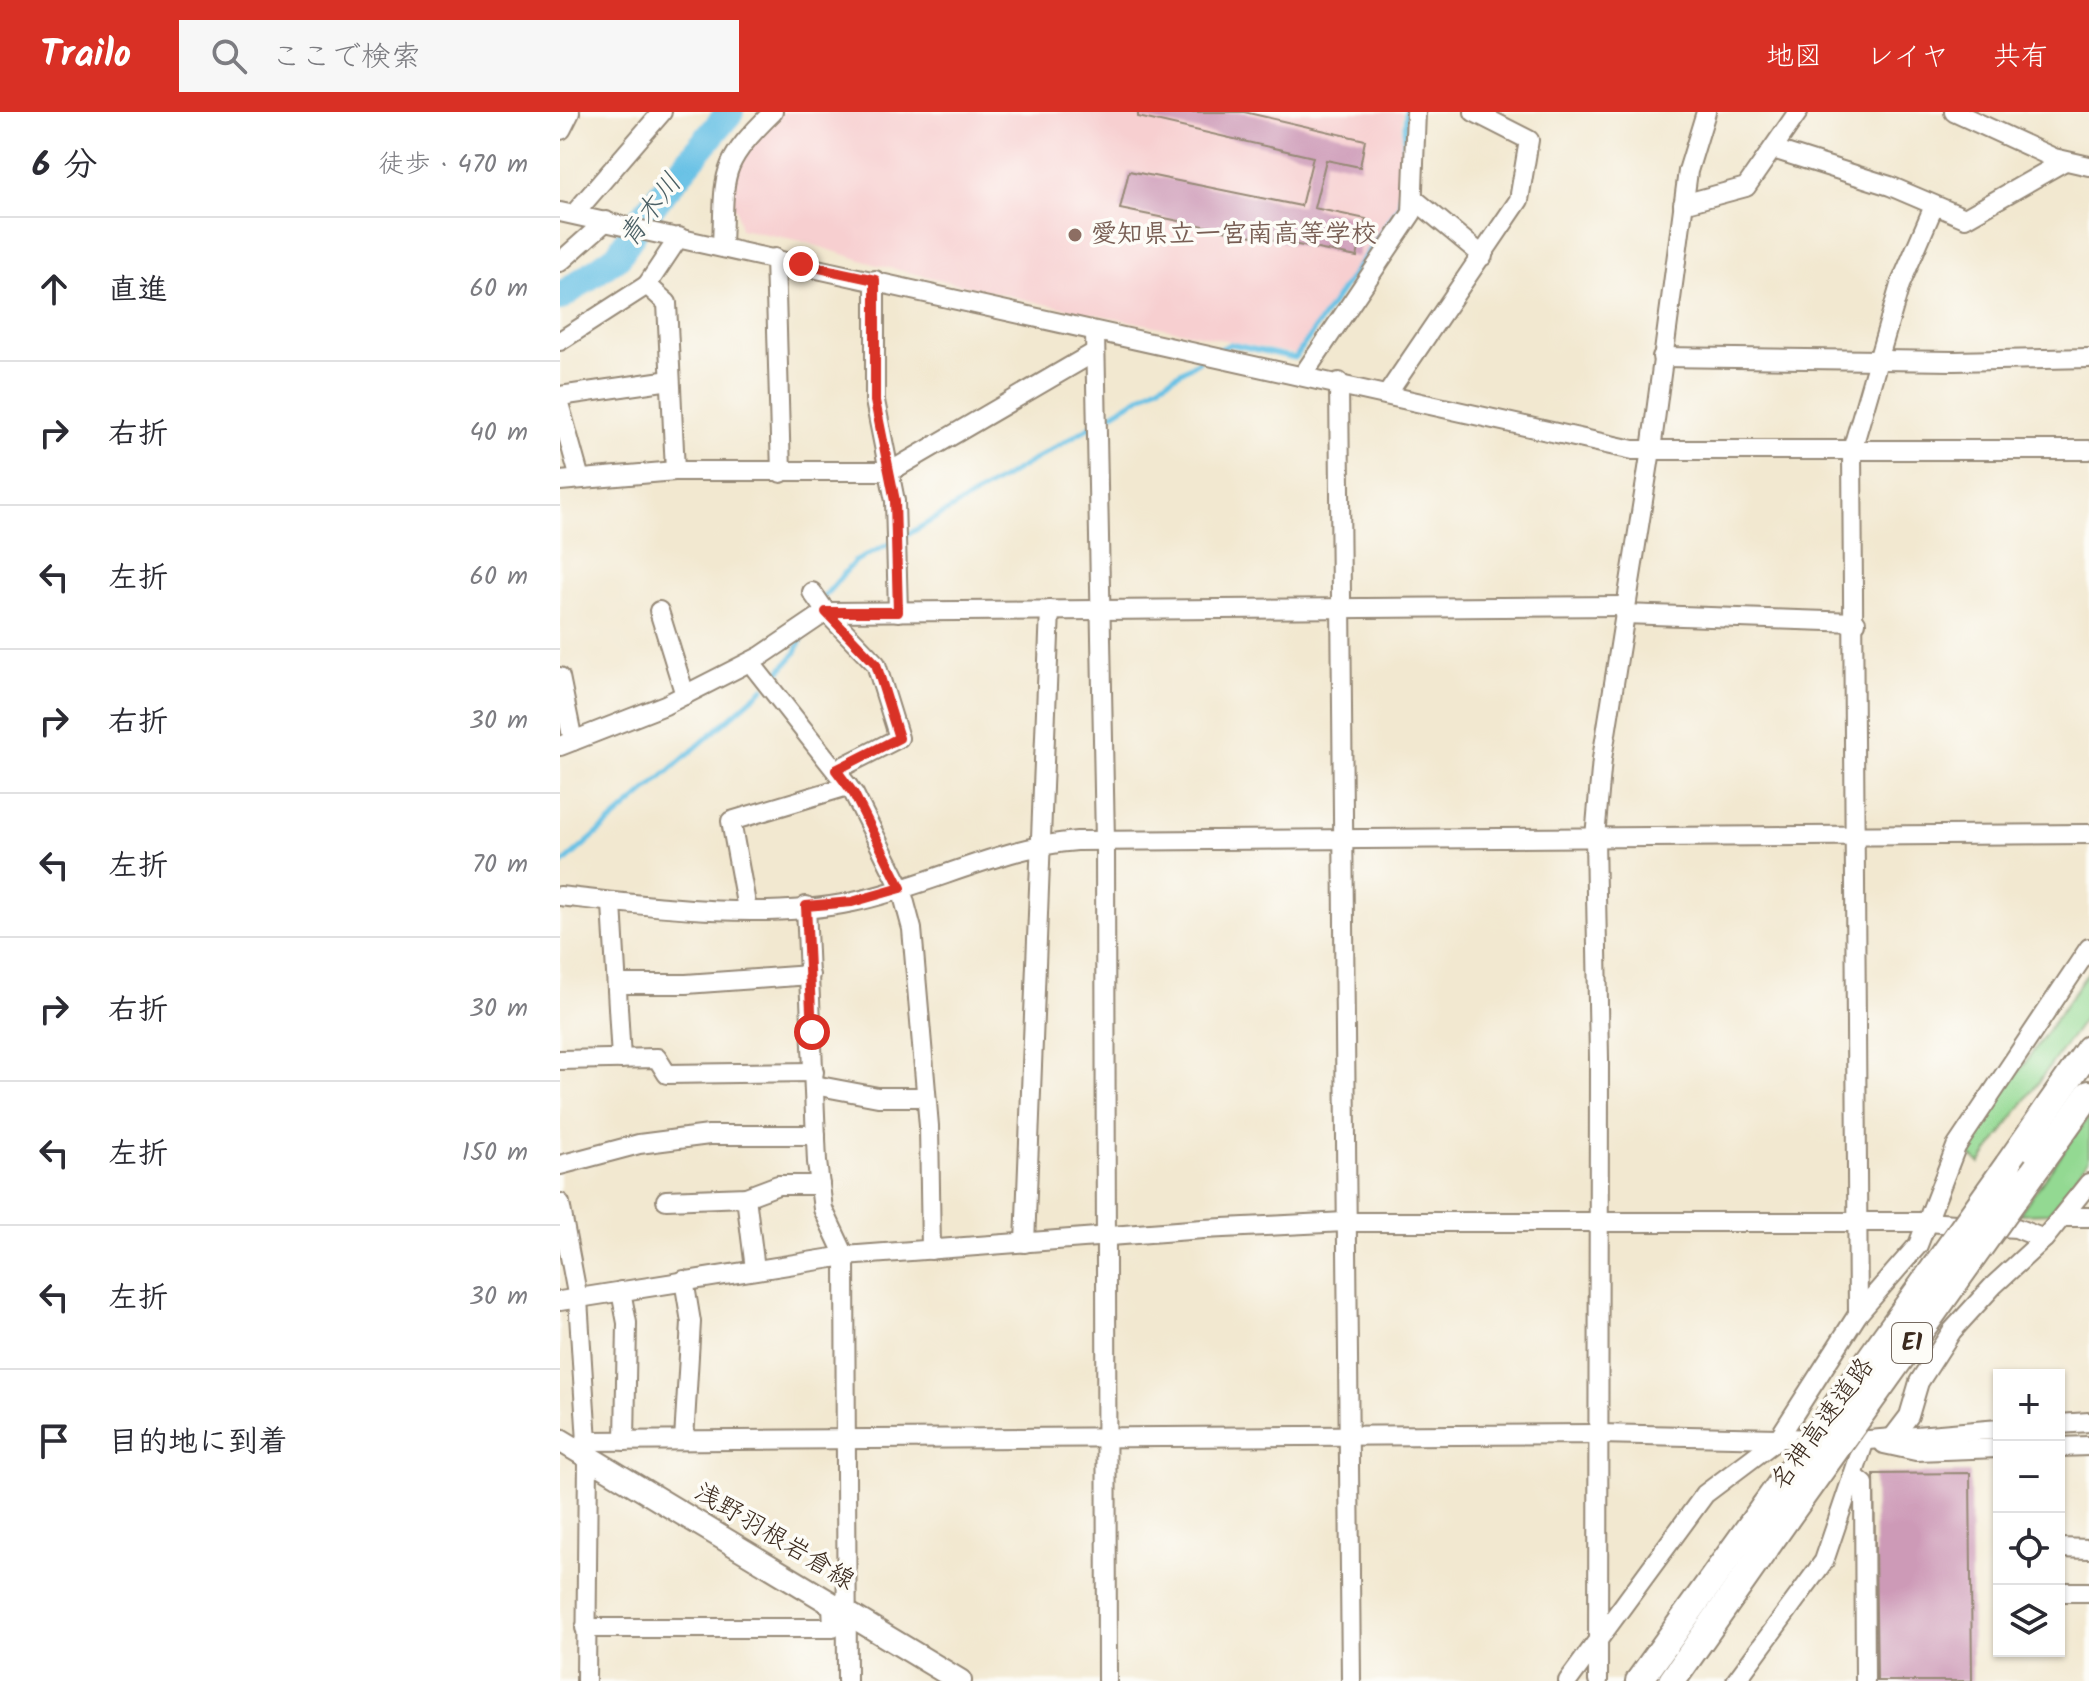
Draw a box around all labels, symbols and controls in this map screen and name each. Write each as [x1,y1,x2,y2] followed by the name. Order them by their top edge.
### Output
[179,20,739,92] search box
[40,26,131,86] text: Trailo
[207,34,251,78] icon: search
[271,34,421,82] text: ここで検索
[1766,35,1822,80] text: 地図
[1866,35,1949,80] text: レイヤ
[1993,35,2049,80] text: 共有
[32,139,98,193] text: 6 分
[379,144,528,186] text: 徒歩 · 470 m
[608,164,694,258] water label: 青木川
[1091,214,1377,256] place label: 愛知県立一宮南高等学校
[1066,226,1084,244] marker: 愛知県立一宮南高等学校
[783,246,819,282] route end
[32,267,76,311] icon: ahead
[108,267,168,315] text: 直進
[469,268,528,310] text: 60 m
[32,411,76,455] icon: right
[108,411,168,459] text: 右折
[470,412,528,454] text: 40 m
[32,555,76,599] icon: left
[108,555,168,603] text: 左折
[469,556,528,598] text: 60 m
[32,699,76,743] icon: right
[108,699,168,747] text: 右折
[469,700,528,742] text: 30 m
[32,843,76,887] icon: left
[108,843,168,891] text: 左折
[472,844,528,886] text: 70 m
[32,987,76,1031] icon: right
[108,987,168,1035] text: 右折
[469,988,528,1030] text: 30 m
[794,1014,830,1050] route start
[32,1131,76,1175] icon: left
[108,1131,168,1179] text: 左折
[462,1132,528,1174] text: 150 m
[32,1275,76,1319] icon: left
[108,1275,168,1323] text: 左折
[469,1276,528,1318] text: 30 m
[1892,1323,1932,1363] road number: E1
[1760,1349,1886,1499] street label: 名神高速道路
[1993,1369,2065,1657] map controls
[1993,1369,2065,1441] button: +
[32,1419,76,1463] icon: arrive
[108,1419,288,1467] text: 目的地に到着
[1993,1441,2065,1513] button: −
[685,1472,863,1602] street label: 浅野羽根岩倉線
[1993,1513,2065,1585] button: locate
[1993,1585,2065,1657] button: layers

